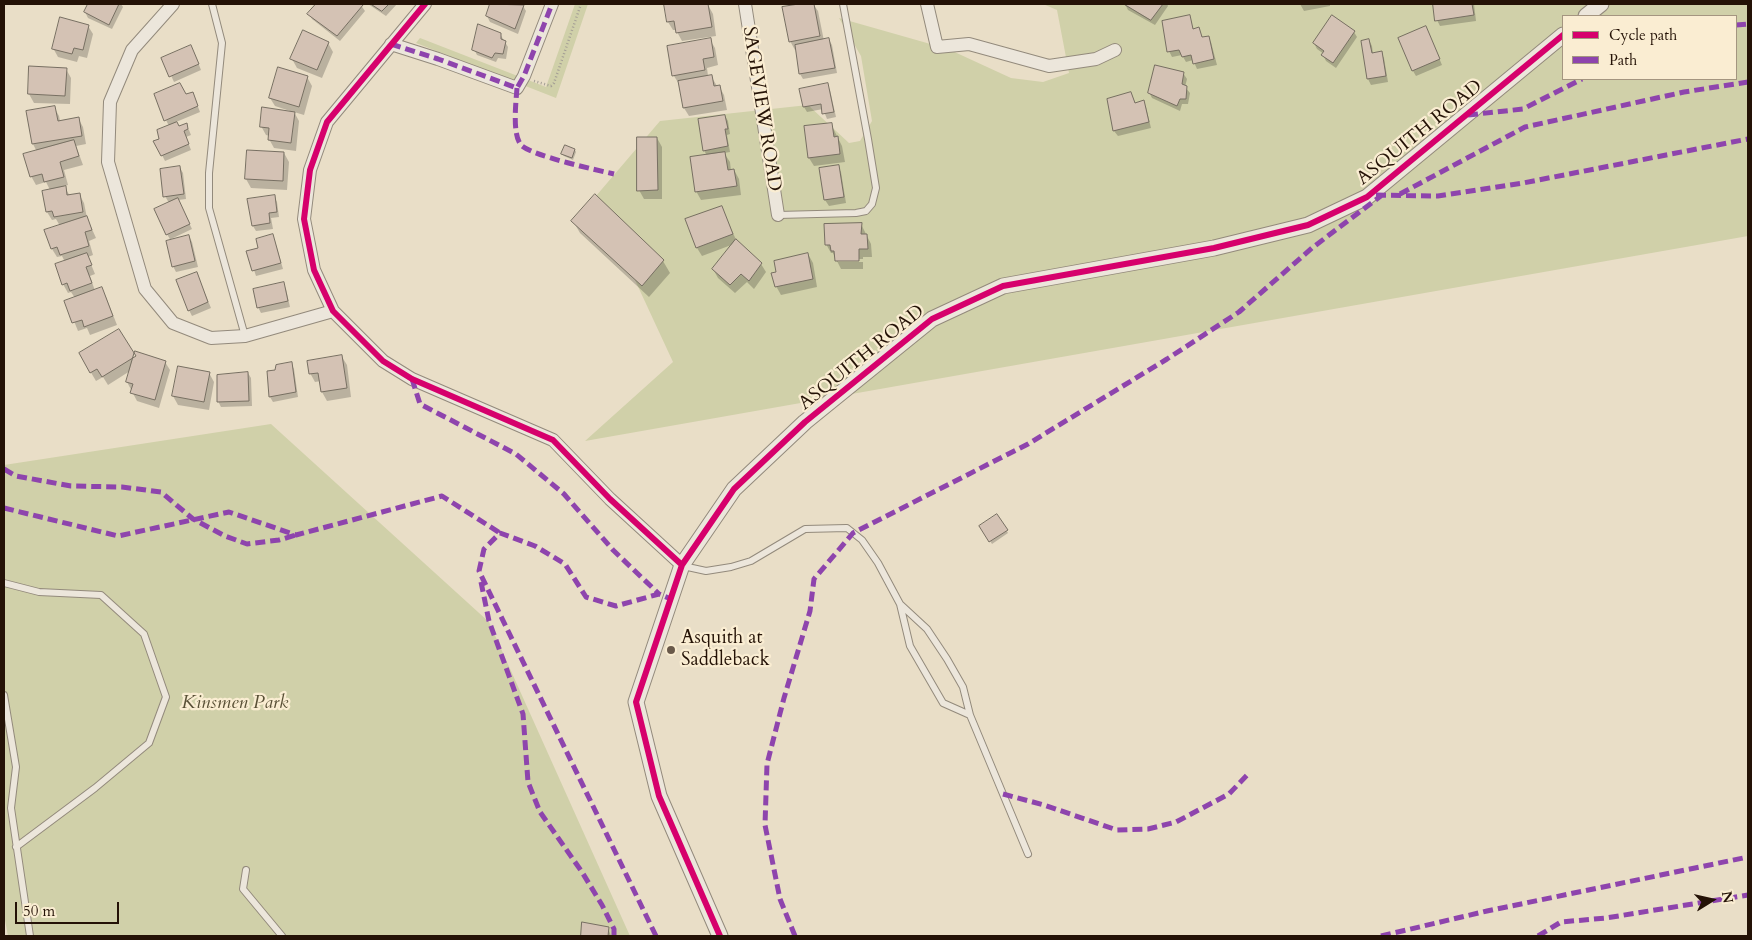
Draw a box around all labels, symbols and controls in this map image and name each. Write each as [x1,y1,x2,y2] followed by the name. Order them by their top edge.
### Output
[1562,15,1737,80] legend
[737,25,785,193] street label: SAGEVIEW ROAD
[1609,25,1677,45] text: Cycle path
[1609,50,1637,70] text: Path
[1353,75,1487,191] street label: ASQUITH ROAD
[795,300,929,416] street label: ASQUITH ROAD
[681,628,770,672] place label: Asquith at Saddleback
[665,644,677,656] marker: Asquith at Saddleback
[182,693,288,715] park label: Kinsmen Park
[1687,875,1737,925] north arrow
[1717,890,1738,905] text: N
[18,892,121,924] scale bar
[23,901,55,921] text: 50 m

